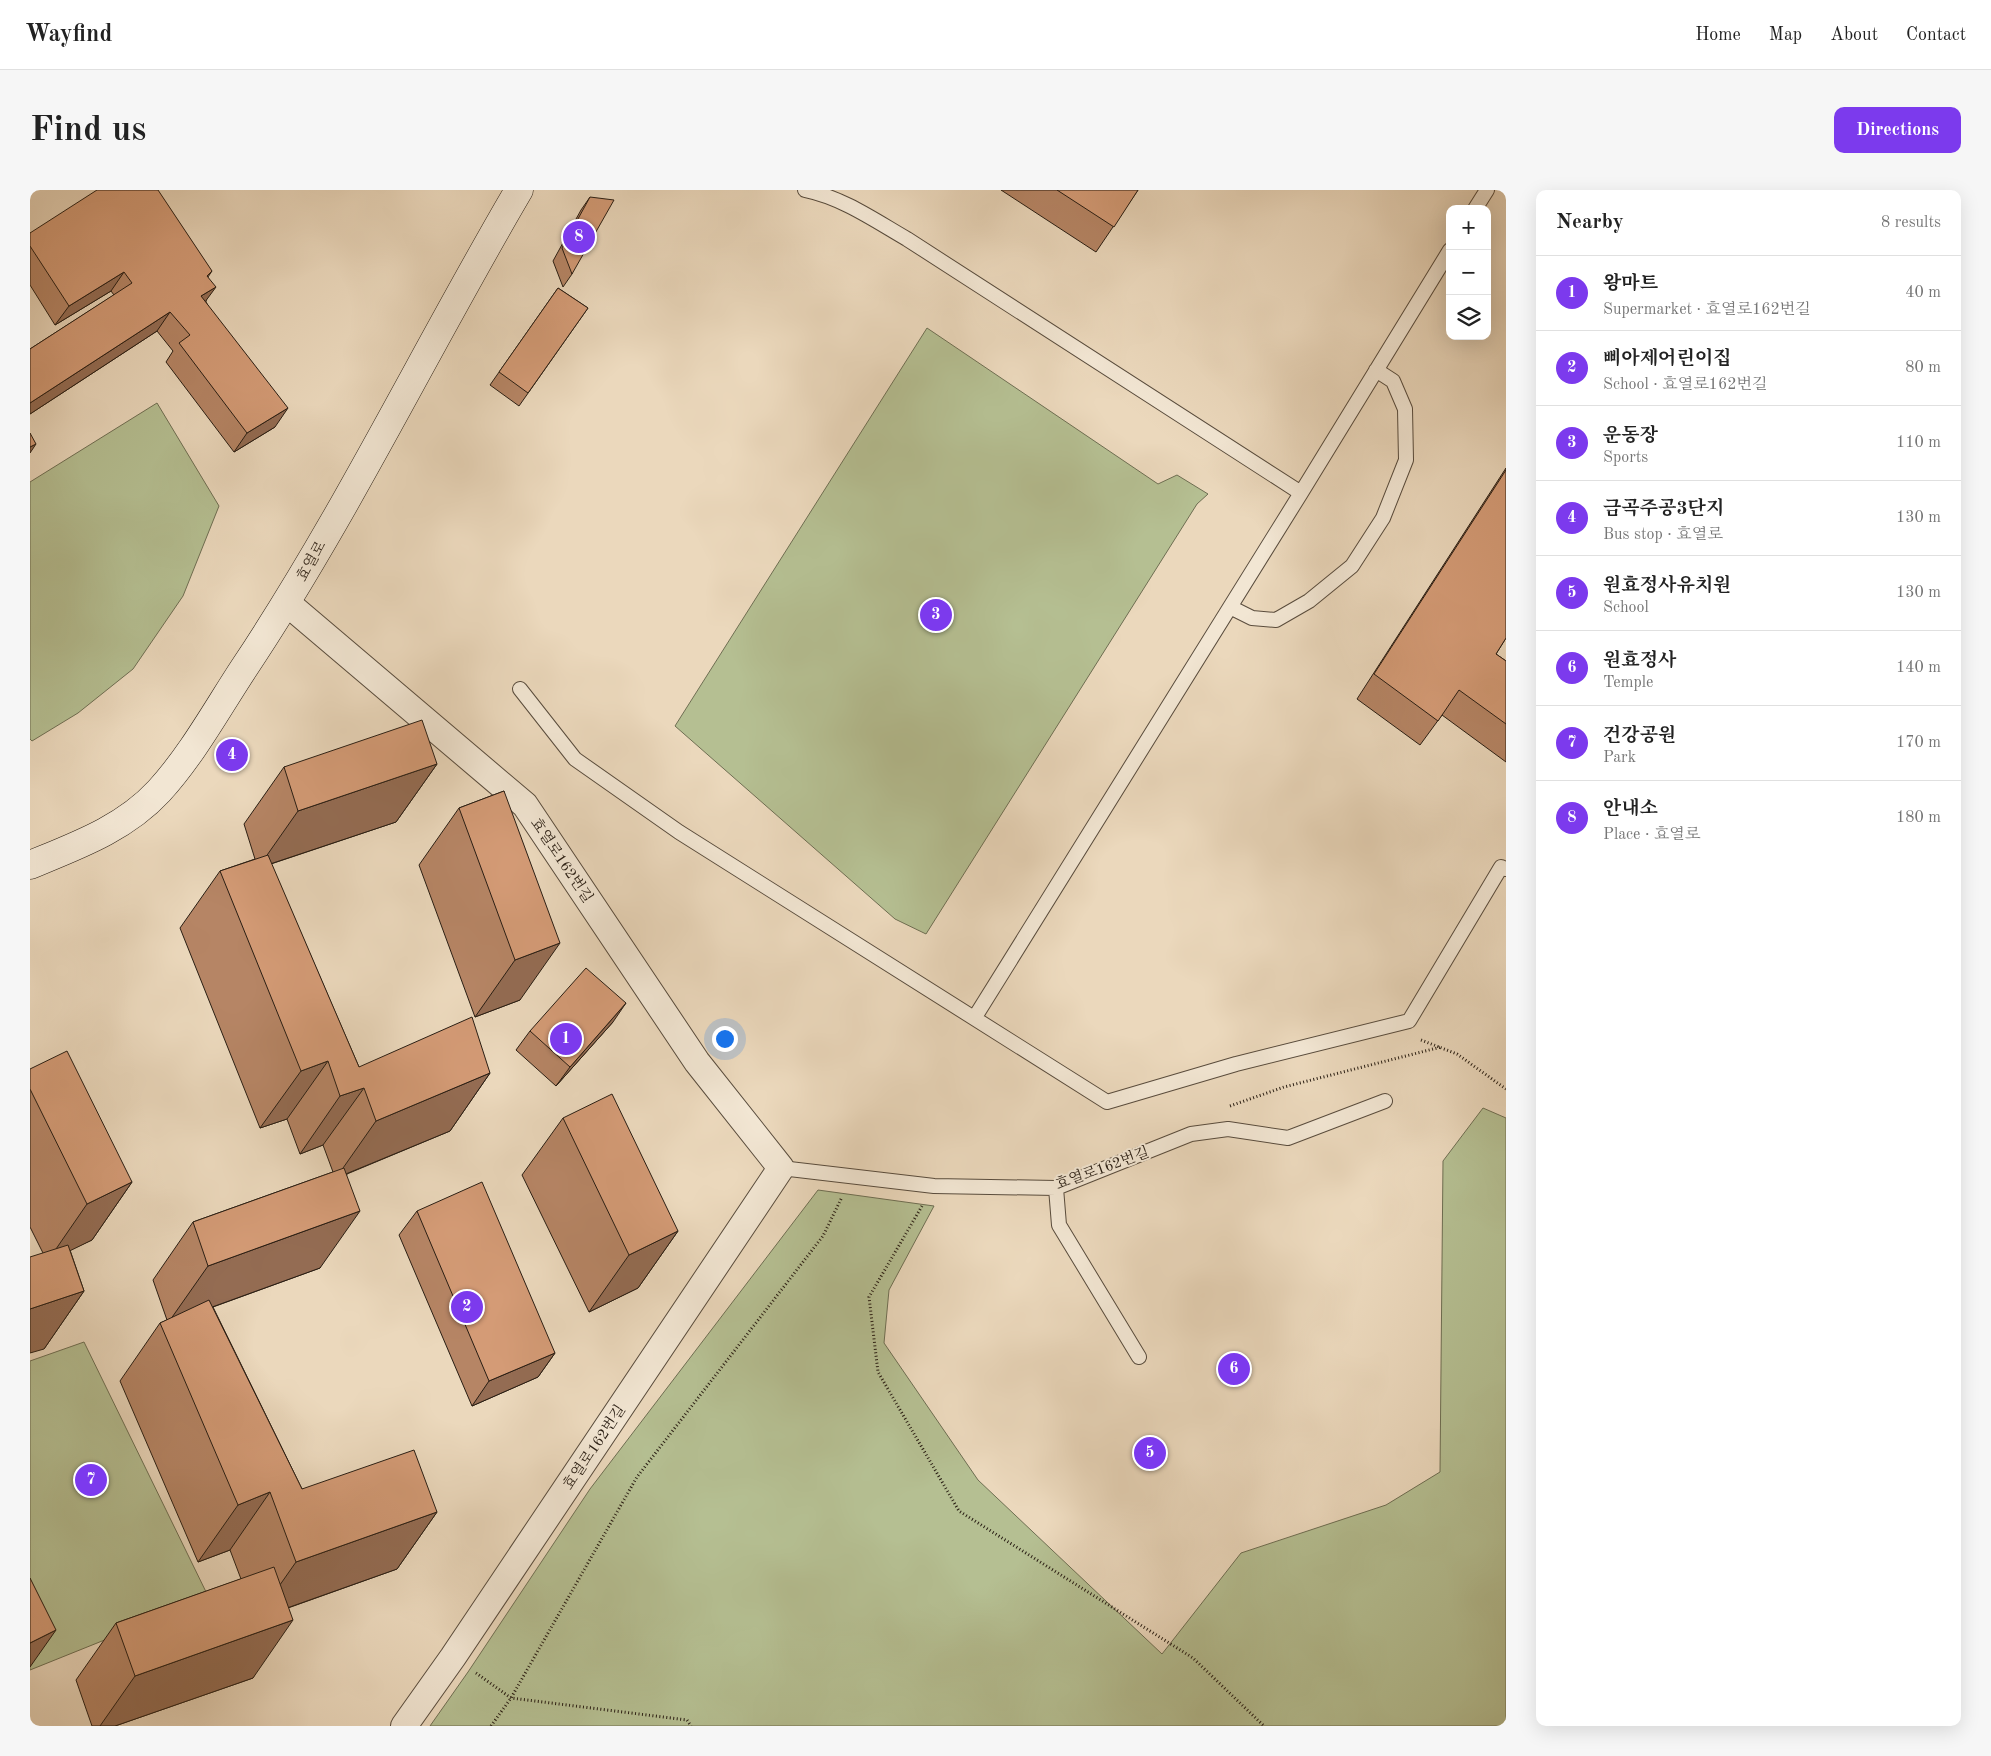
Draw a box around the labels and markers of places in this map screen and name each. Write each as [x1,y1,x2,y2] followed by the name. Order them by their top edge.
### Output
[563,218,595,256] pin: 8
[920,596,952,634] pin: 3
[216,736,248,774] pin: 4
[550,1020,582,1058] pin: 1
[451,1288,483,1326] pin: 2
[1218,1350,1250,1388] pin: 6
[1134,1434,1166,1472] pin: 5
[75,1461,107,1499] pin: 7

